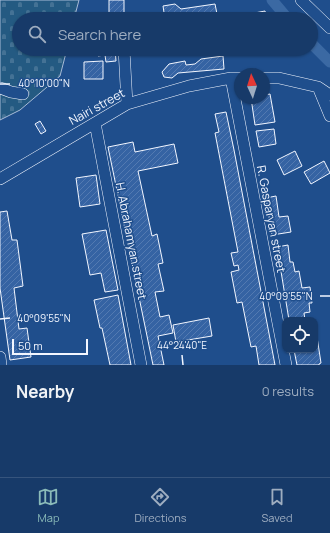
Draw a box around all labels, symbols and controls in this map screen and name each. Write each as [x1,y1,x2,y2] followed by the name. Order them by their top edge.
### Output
[12,12,318,56] search box
[26,23,48,45] icon: search
[58,24,141,45] text: Search here
[234,68,270,104] north arrow
[18,76,70,90] text: 40°10'00"N
[66,84,128,129] street label: Nairi street
[253,164,290,274] street label: R. Gasparyan street
[112,181,151,301] street label: H. Abrahamyan street
[259,289,313,303] text: 40°09'55"N
[17,311,71,325] text: 40°09'55"N
[282,317,318,353] map controls
[282,317,318,353] button: locate
[12,337,88,356] scale bar
[18,338,43,353] text: 50 m
[157,338,207,352] text: 44°24'40"E
[16,380,74,403] text: Nearby
[262,382,314,400] text: 0 results
[37,486,59,525] tab: Map
[134,486,187,525] tab: Directions
[262,486,293,525] tab: Saved

